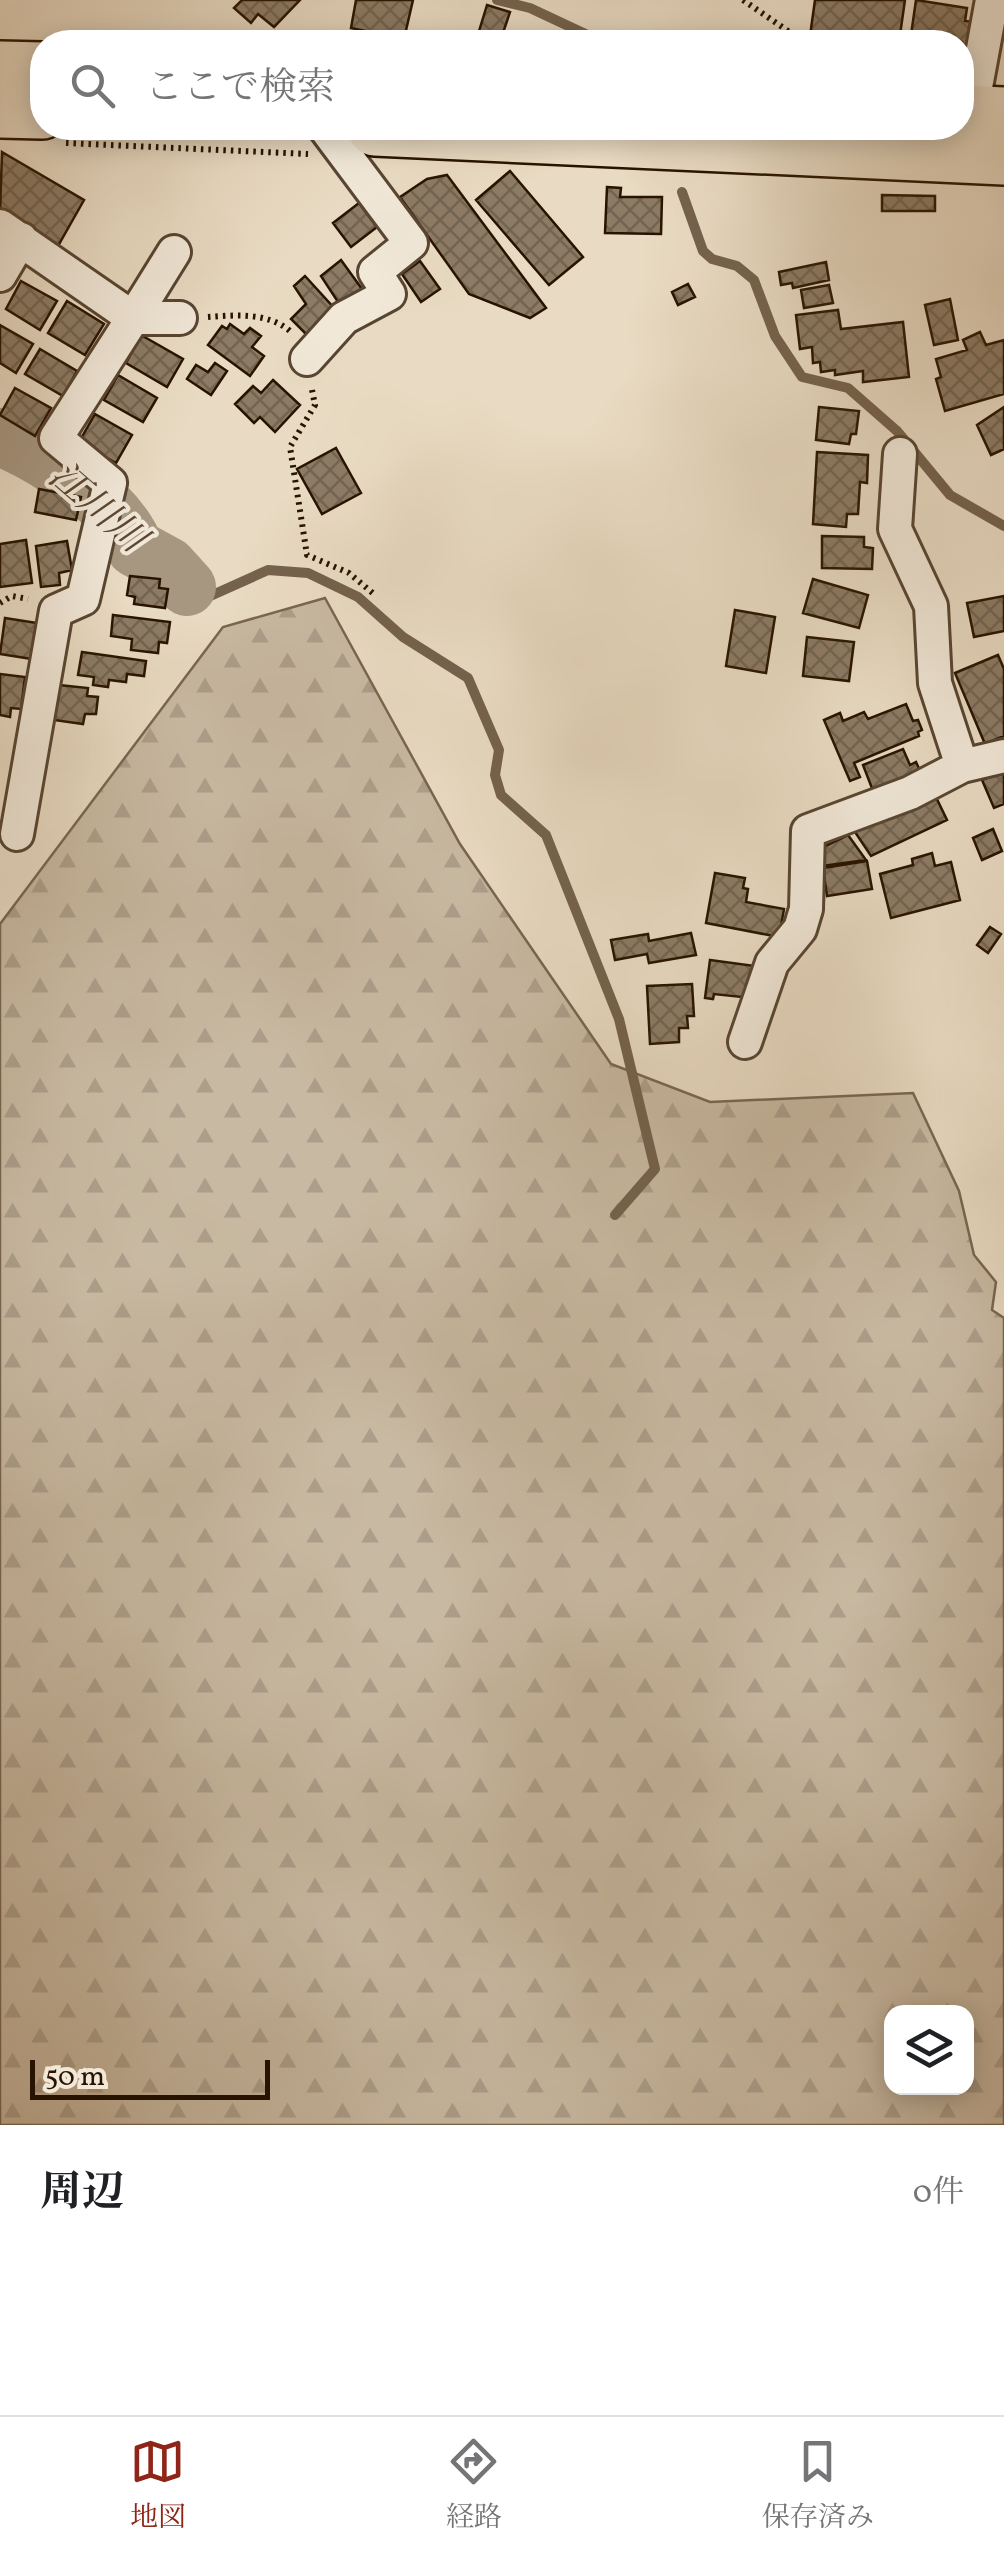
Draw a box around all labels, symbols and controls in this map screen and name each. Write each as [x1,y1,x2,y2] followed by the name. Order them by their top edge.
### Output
[30,30,974,140] search box
[65,58,120,113] icon: search
[145,63,335,116] text: ここで検索
[36,452,159,569] water label: 江川川
[884,2005,974,2095] map controls
[884,2005,974,2095] button: layers
[30,2055,270,2100] scale bar
[45,2058,105,2097] text: 50 m
[40,2165,124,2224] text: 周辺
[913,2172,964,2216] text: 0件
[130,2434,186,2538] tab: 地図
[446,2434,502,2538] tab: 経路
[762,2434,874,2538] tab: 保存済み

